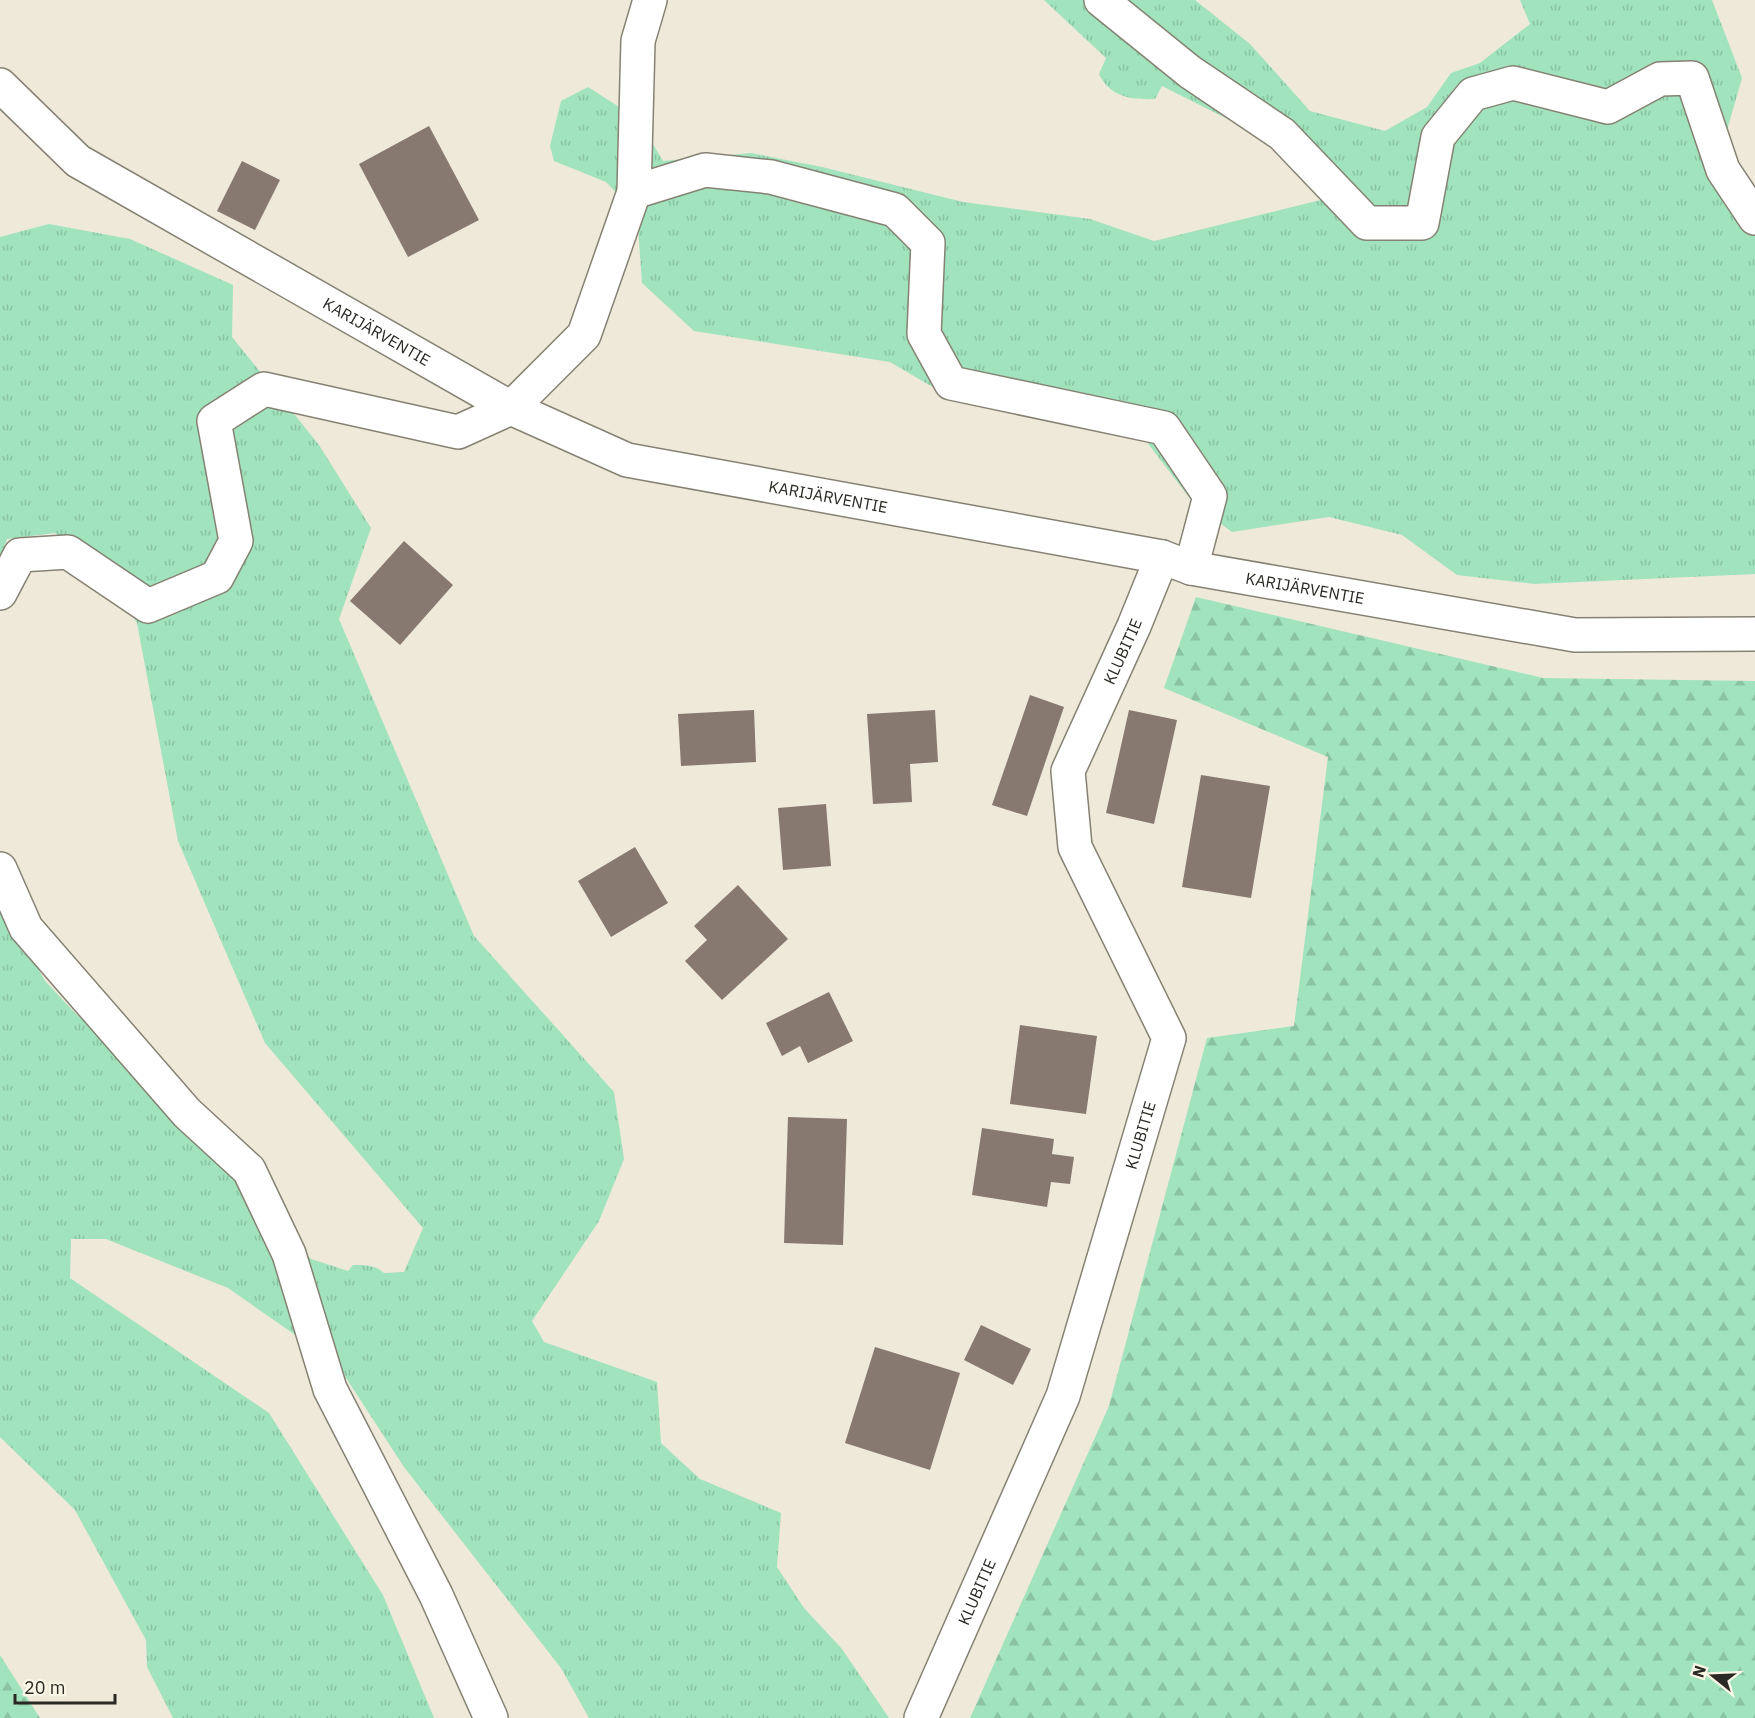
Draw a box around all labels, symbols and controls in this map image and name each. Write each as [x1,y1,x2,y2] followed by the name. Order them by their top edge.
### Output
[320,293,434,370] street label: KARIJÄRVENTIE
[767,476,889,517] street label: KARIJÄRVENTIE
[1244,568,1366,608] street label: KARIJÄRVENTIE
[1099,616,1146,687] street label: KLUBITIE
[1121,1099,1160,1172] street label: KLUBITIE
[953,1556,1000,1628] street label: KLUBITIE
[1683,1646,1743,1706] north arrow
[1687,1663,1710,1680] text: N
[15,1667,116,1705] scale bar
[24,1676,66,1699] text: 20 m

